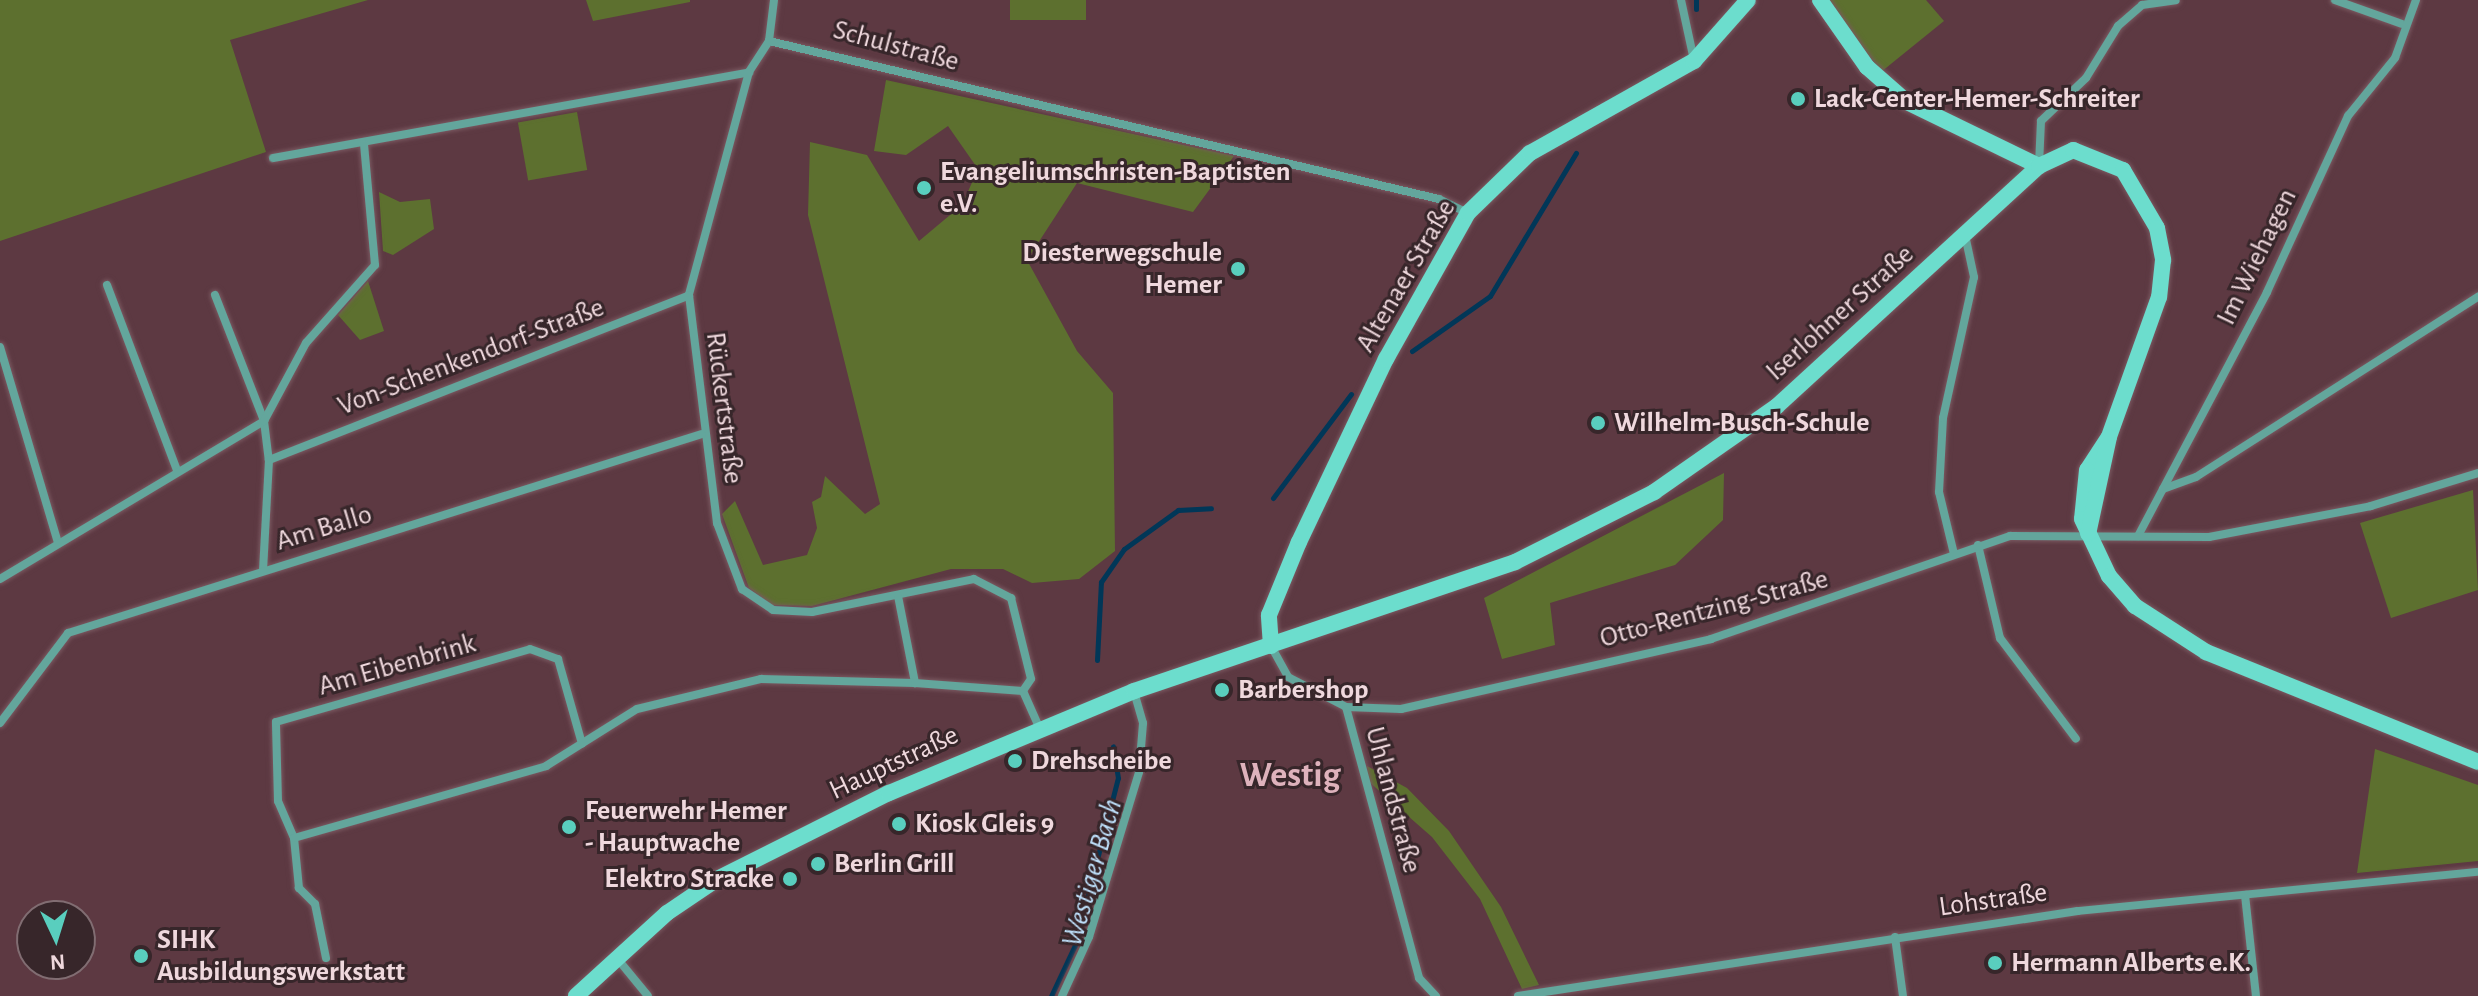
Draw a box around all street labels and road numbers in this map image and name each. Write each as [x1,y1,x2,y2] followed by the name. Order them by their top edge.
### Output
[830,13,962,79] street label: Schulstraße
[2210,183,2304,331] street label: Im Wiehagen
[1349,194,1463,358] street label: Altenaer Straße
[1759,238,1921,388] street label: Iserlohner Straße
[333,291,609,423] street label: Von-Schenkendorf-Straße
[698,330,750,486] street label: Rückertstraße
[272,498,376,558] street label: Am Ballo
[1596,562,1832,656] street label: Otto-Rentzing-Straße
[314,627,480,703] street label: Am Eibenbrink
[824,719,964,807] street label: Hauptstraße
[1357,723,1429,877] street label: Uhlandstraße
[1937,876,2049,924] street label: Lohstraße

